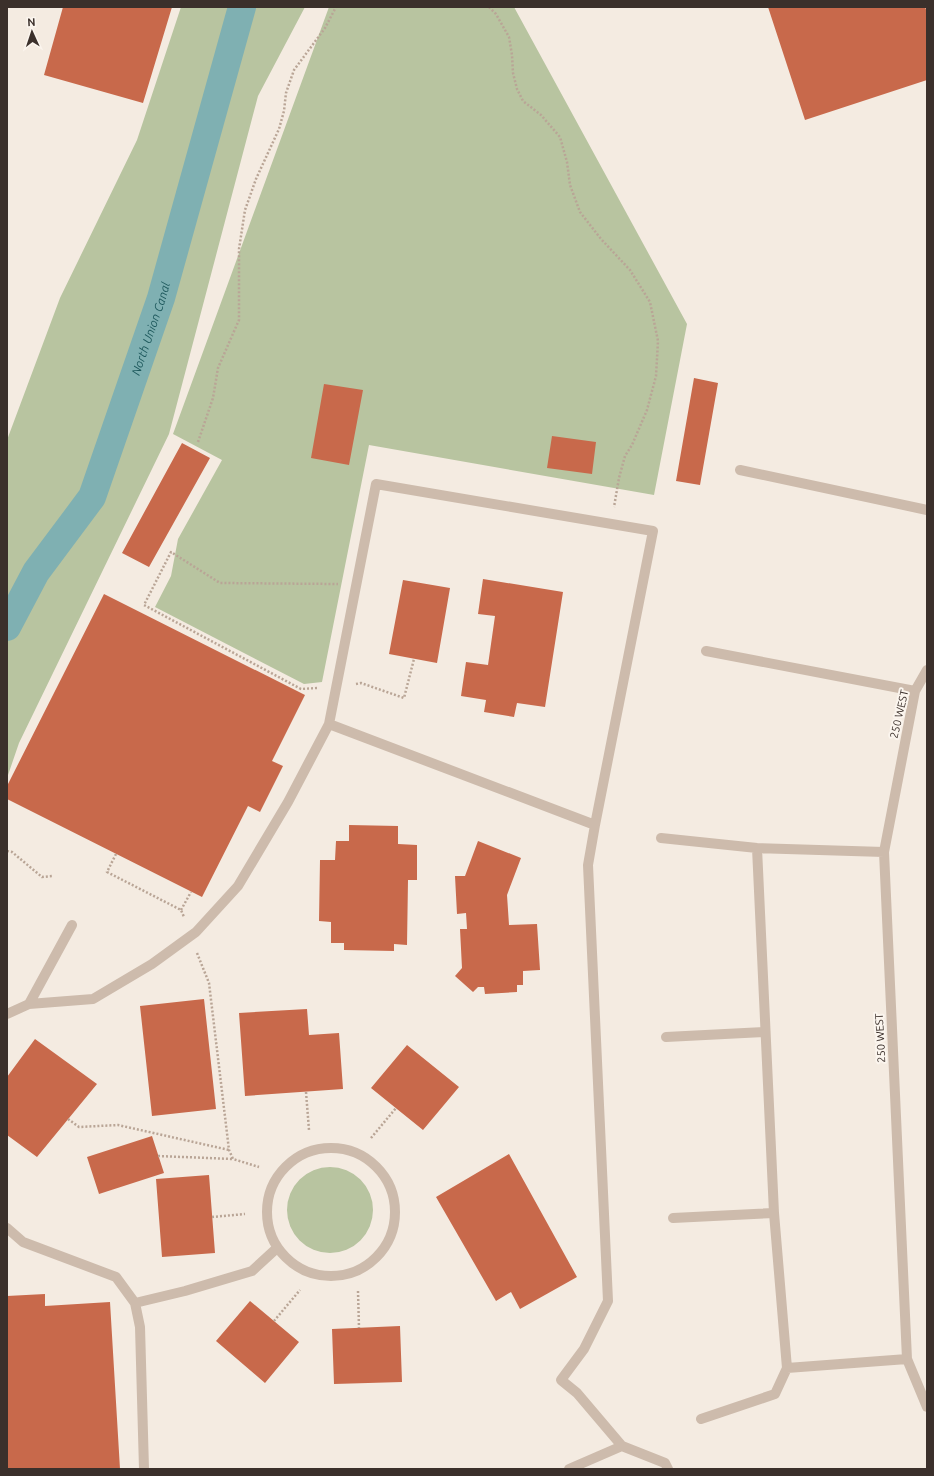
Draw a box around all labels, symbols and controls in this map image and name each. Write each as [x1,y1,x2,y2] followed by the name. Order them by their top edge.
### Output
[12,12,52,52] north arrow
[27,16,36,28] text: N
[128,280,172,377] water label: North Union Canal
[888,689,910,739] street label: 250 WEST
[873,1013,887,1063] street label: 250 WEST

